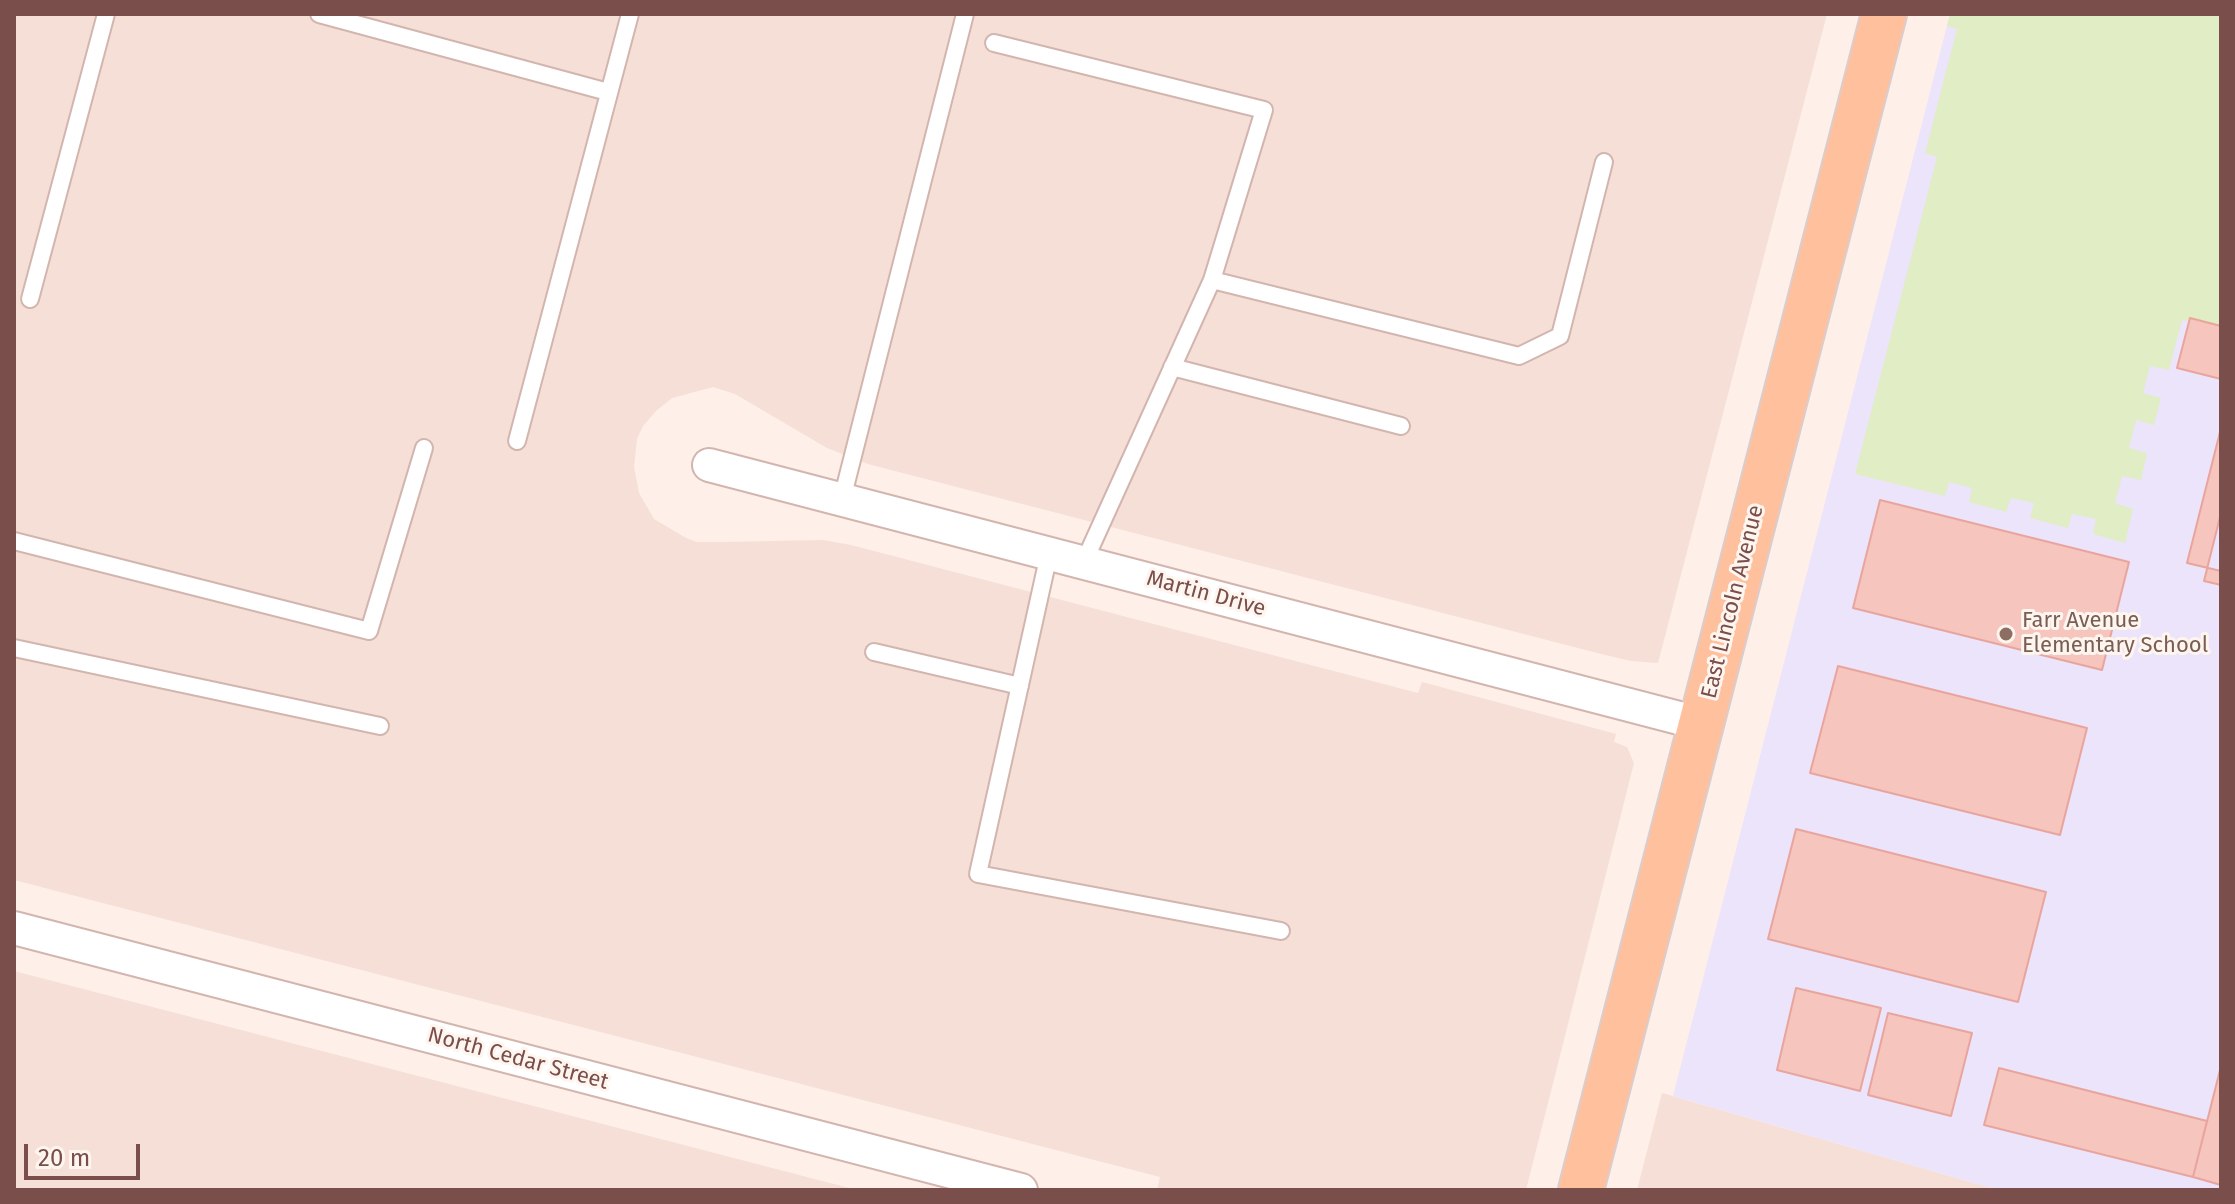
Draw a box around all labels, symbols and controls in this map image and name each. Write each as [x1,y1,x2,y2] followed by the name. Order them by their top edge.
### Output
[1696,503,1770,701] street label: East Lincoln Avenue
[1144,565,1268,623] street label: Martin Drive
[2022,608,2208,660] place label: Farr Avenue Elementary School
[1997,625,2015,643] marker: Farr Avenue Elementary School
[425,1022,611,1096] street label: North Cedar Street
[28,1128,144,1178] scale bar
[38,1144,90,1172] text: 20 m

